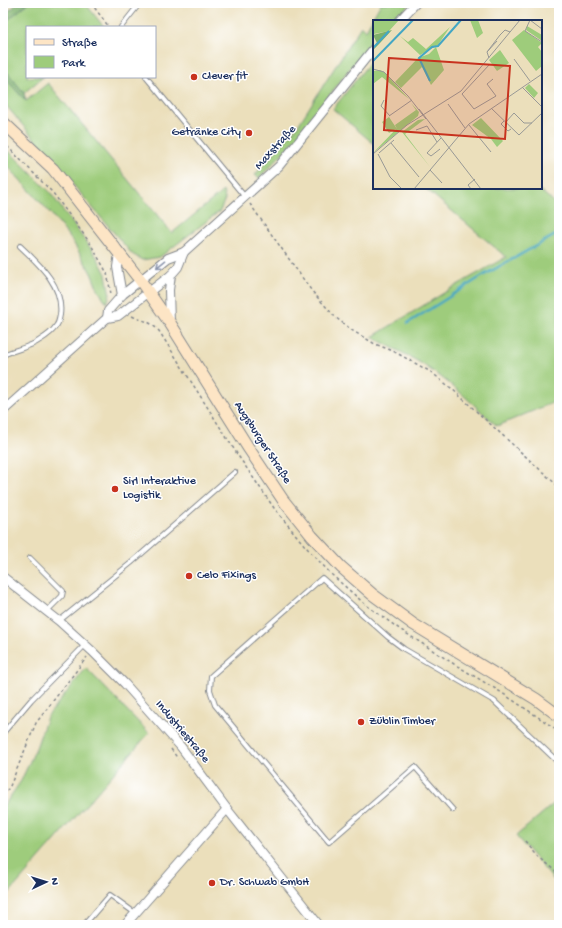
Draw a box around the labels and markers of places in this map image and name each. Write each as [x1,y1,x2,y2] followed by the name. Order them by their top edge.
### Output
[202,70,248,84] place label: Clever fit
[189,72,199,82] marker: Clever fit
[171,126,241,140] place label: Getränke City
[244,128,254,138] marker: Getränke City
[123,475,197,503] place label: Sirl Interaktive Logistik
[110,484,120,494] marker: Sirl Interaktive Logistik
[197,569,257,583] place label: Celo Fixings
[184,571,194,581] marker: Celo Fixings
[369,715,437,729] place label: Züblin Timber
[356,717,366,727] marker: Züblin Timber
[219,876,309,890] place label: Dr. Schwab GmbH
[207,878,217,888] marker: Dr. Schwab GmbH

